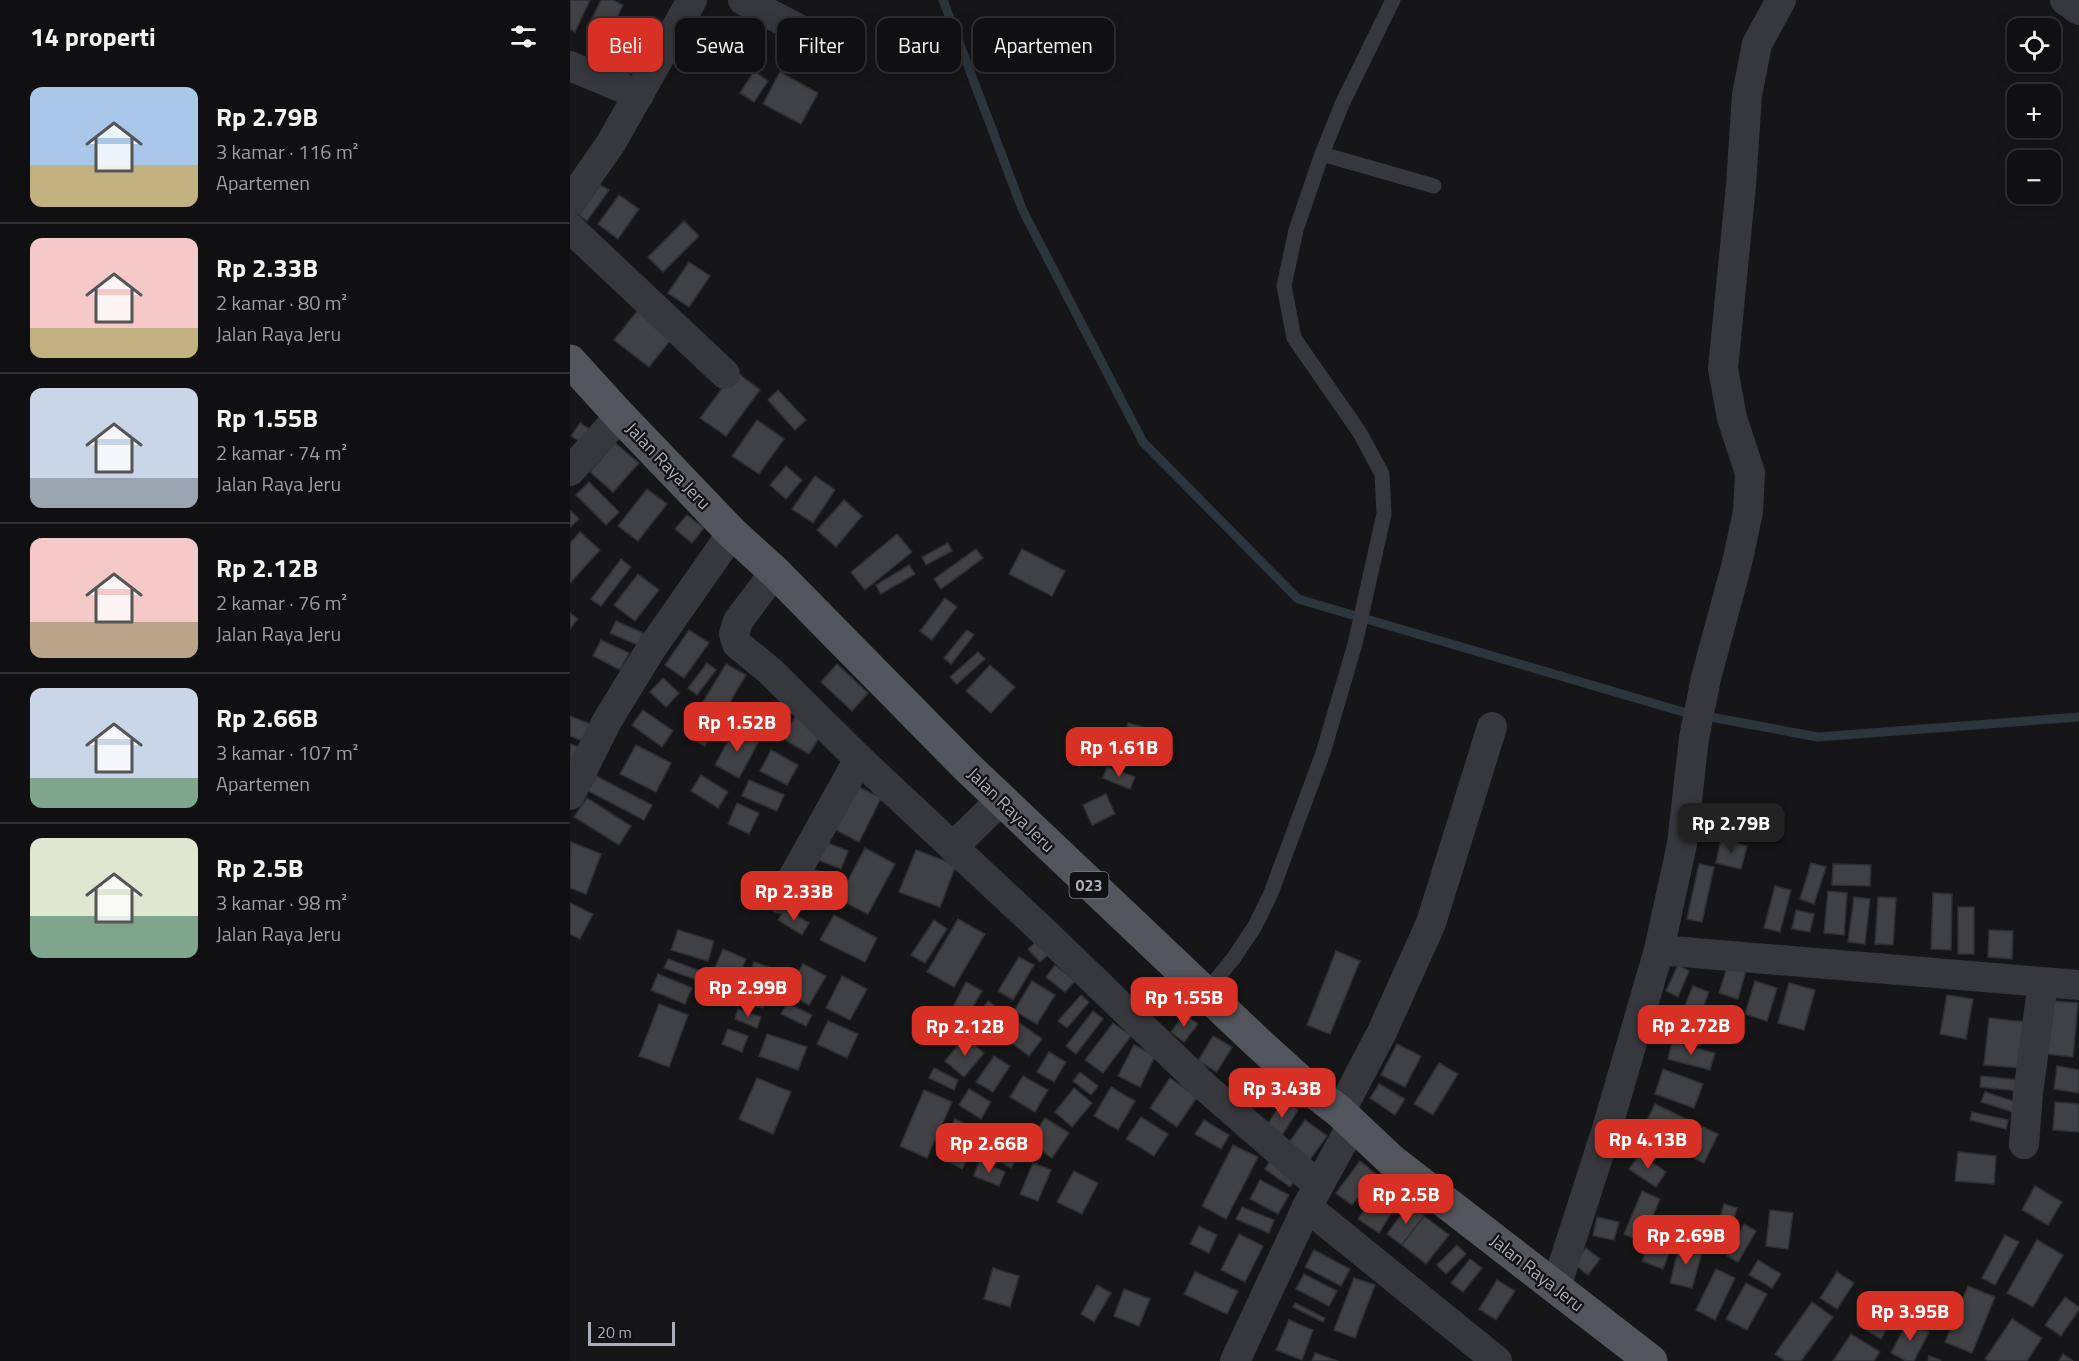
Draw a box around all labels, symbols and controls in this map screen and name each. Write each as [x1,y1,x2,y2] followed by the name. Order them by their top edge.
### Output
[30,17,156,56] text: 14 properti
[588,18,663,72] chip: Beli
[675,18,765,72] chip: Sewa
[777,18,865,72] chip: Filter
[877,18,961,72] chip: Baru
[973,18,1114,72] chip: Apartemen
[2007,18,2061,204] map controls
[2007,18,2061,72] button: locate
[507,20,540,53] icon: filters
[2007,84,2061,138] button: +
[216,97,318,136] text: Rp 2.79B
[78,111,150,183] icon: home
[216,136,358,167] text: 3 kamar · 116 m²
[2007,150,2061,204] button: −
[216,167,310,198] text: Apartemen
[216,248,318,287] text: Rp 2.33B
[78,262,150,334] icon: home
[216,287,347,318] text: 2 kamar · 80 m²
[216,318,341,349] text: Jalan Raya Jeru
[216,398,318,437] text: Rp 1.55B
[78,412,150,484] icon: home
[620,416,717,516] street label: Jalan Raya Jeru
[216,437,347,468] text: 2 kamar · 74 m²
[216,468,341,499] text: Jalan Raya Jeru
[216,548,318,587] text: Rp 2.12B
[78,562,150,634] icon: home
[216,587,347,618] text: 2 kamar · 76 m²
[216,618,341,649] text: Jalan Raya Jeru
[216,698,318,737] text: Rp 2.66B
[675,702,799,753] pin: Rp 1.52B
[698,706,776,737] text: Rp 1.52B
[78,712,150,784] icon: home
[1057,727,1181,778] pin: Rp 1.61B
[1080,731,1158,762] text: Rp 1.61B
[216,737,358,768] text: 3 kamar · 107 m²
[961,761,1061,858] street label: Jalan Raya Jeru
[216,768,310,799] text: Apartemen
[1669,803,1793,854] pin: Rp 2.79B
[1692,807,1770,838] text: Rp 2.79B
[216,848,304,887] text: Rp 2.5B
[78,862,150,934] icon: home
[732,871,856,922] pin: Rp 2.33B
[1070,872,1108,898] road number: 023
[755,875,833,906] text: Rp 2.33B
[216,887,347,918] text: 3 kamar · 98 m²
[216,918,341,949] text: Jalan Raya Jeru
[686,967,810,1018] pin: Rp 2.99B
[709,971,787,1002] text: Rp 2.99B
[1122,977,1246,1028] pin: Rp 1.55B
[1145,981,1223,1012] text: Rp 1.55B
[1629,1005,1753,1056] pin: Rp 2.72B
[903,1006,1027,1057] pin: Rp 2.12B
[1652,1009,1730,1040] text: Rp 2.72B
[926,1010,1004,1041] text: Rp 2.12B
[1220,1068,1344,1119] pin: Rp 3.43B
[1243,1072,1321,1103] text: Rp 3.43B
[1586,1119,1710,1170] pin: Rp 4.13B
[927,1123,1051,1174] pin: Rp 2.66B
[1609,1123,1687,1154] text: Rp 4.13B
[950,1127,1028,1158] text: Rp 2.66B
[1351,1174,1461,1225] pin: Rp 2.5B
[1372,1178,1440,1209] text: Rp 2.5B
[1624,1215,1748,1266] pin: Rp 2.69B
[1647,1219,1725,1250] text: Rp 2.69B
[1485,1227,1590,1318] street label: Jalan Raya Jeru
[1848,1291,1972,1342] pin: Rp 3.95B
[1871,1295,1949,1326] text: Rp 3.95B
[588,1319,675,1346] scale bar
[597,1320,632,1344] text: 20 m

